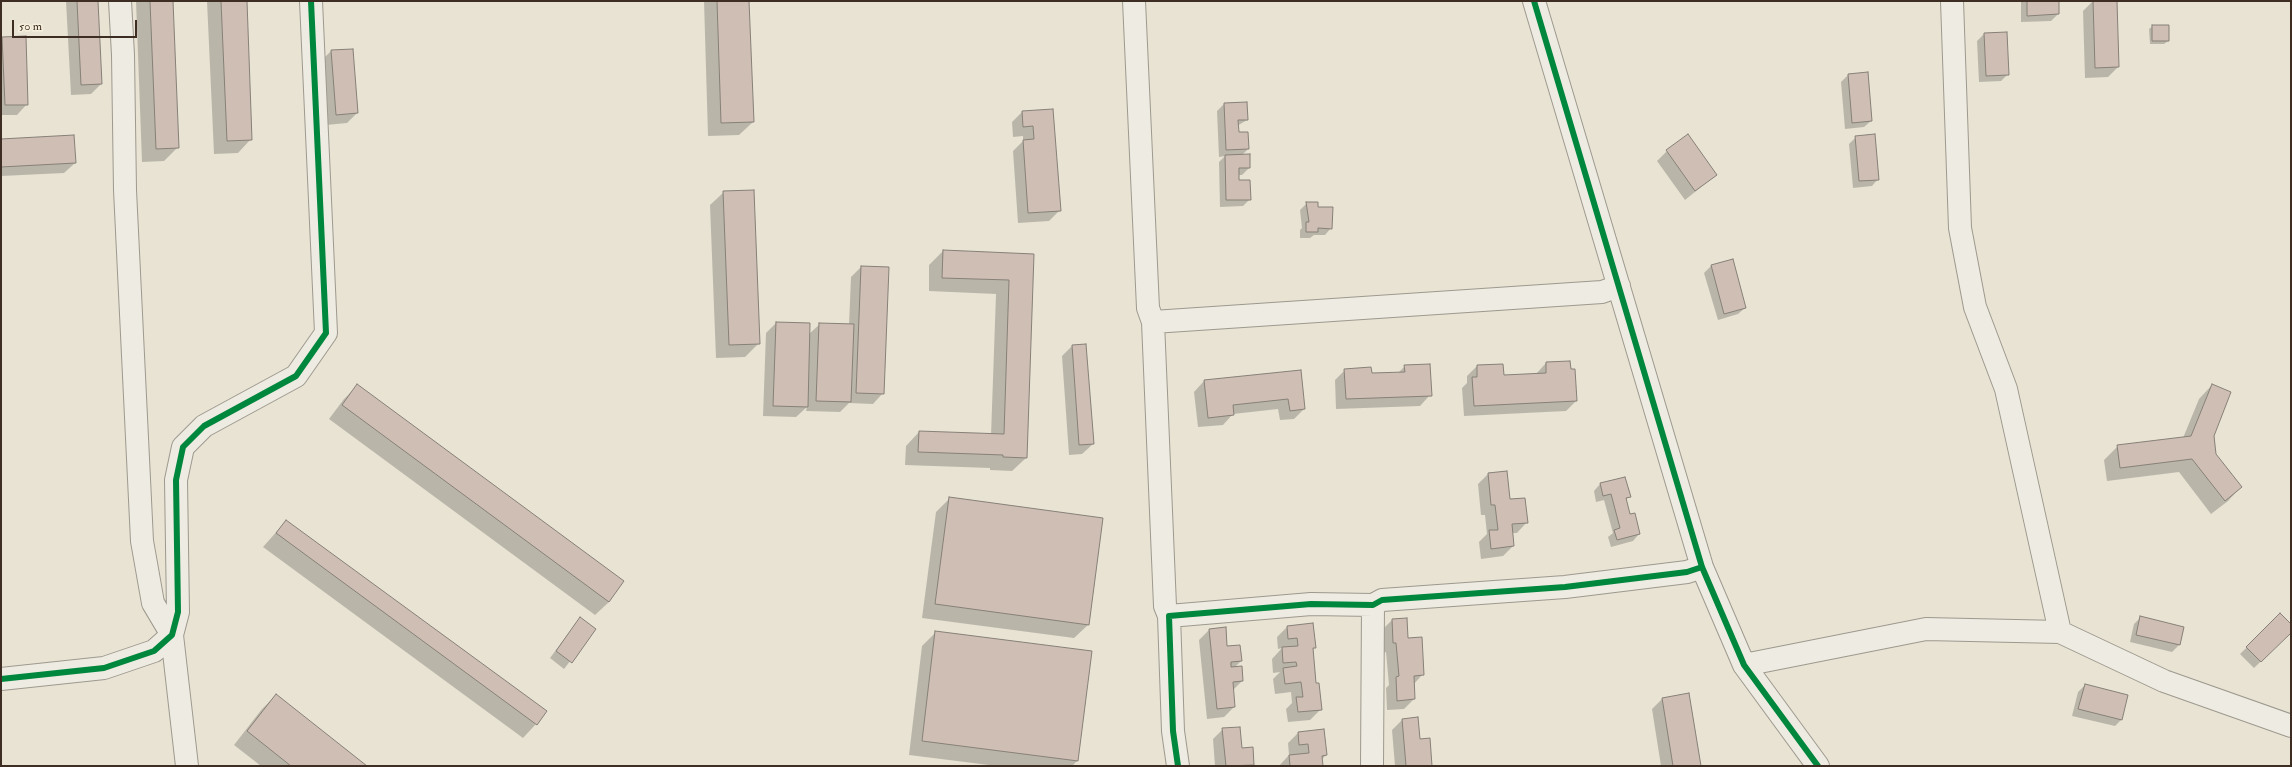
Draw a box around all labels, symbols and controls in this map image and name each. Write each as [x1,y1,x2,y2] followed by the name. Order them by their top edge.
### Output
[14,12,139,38] scale bar
[19,19,42,34] text: 50 m

